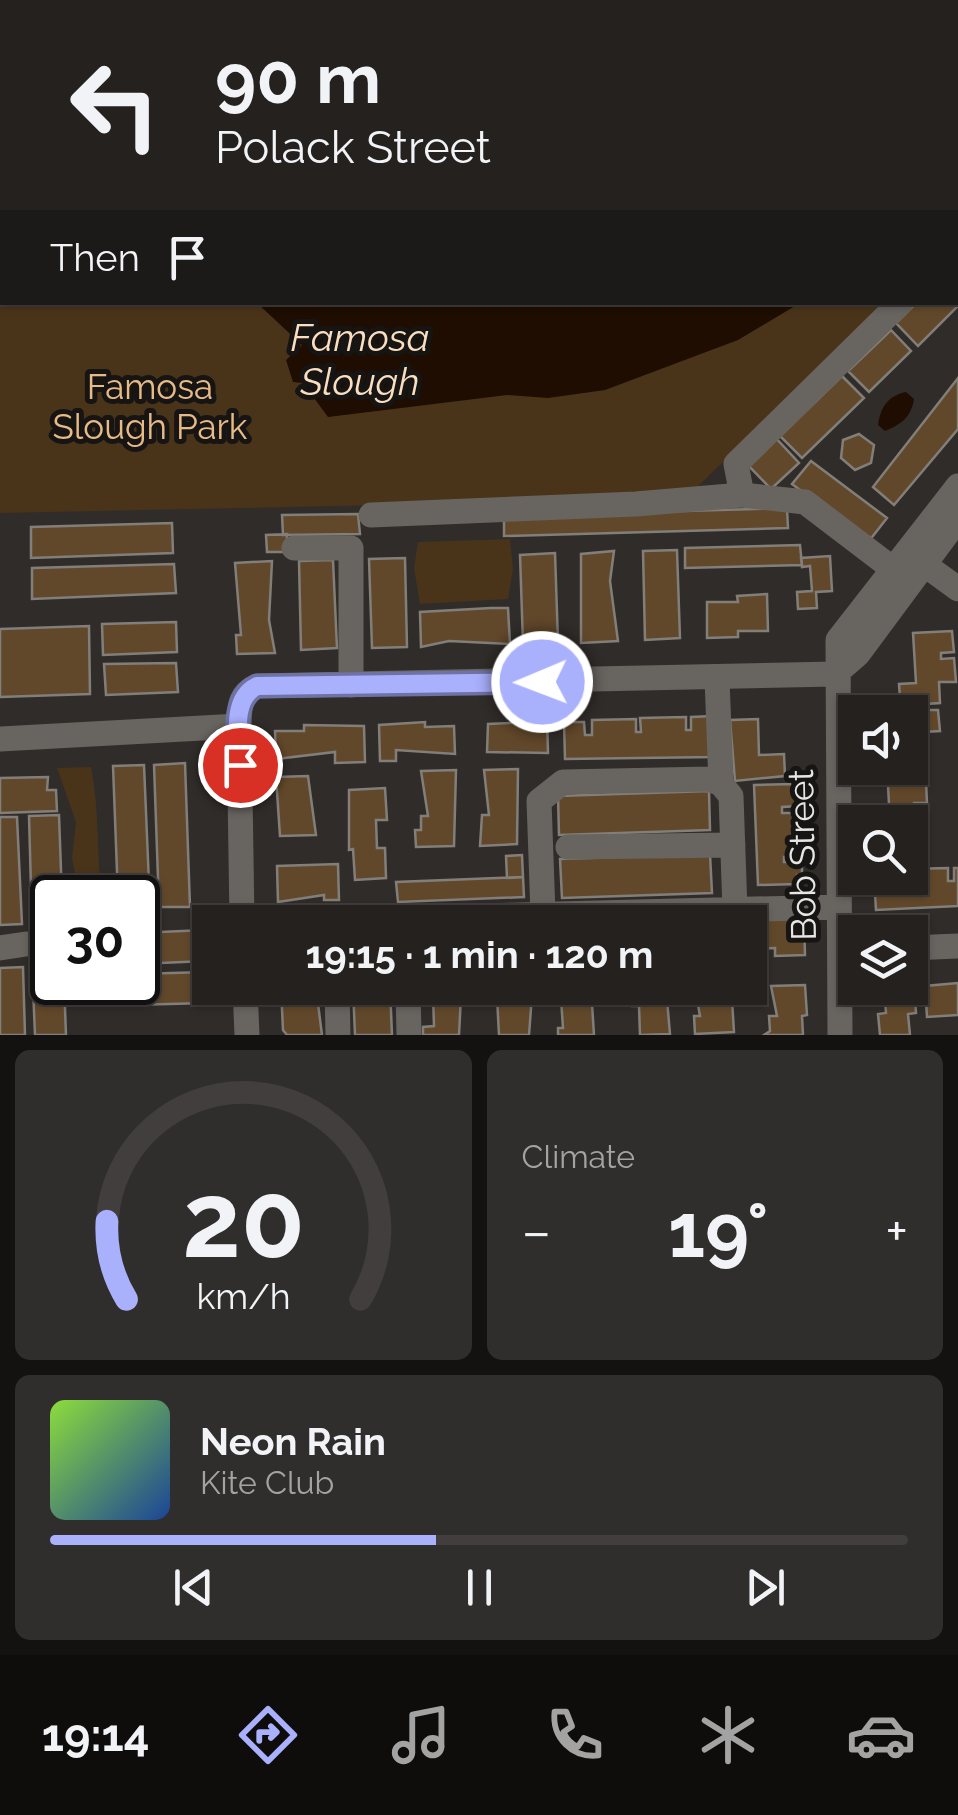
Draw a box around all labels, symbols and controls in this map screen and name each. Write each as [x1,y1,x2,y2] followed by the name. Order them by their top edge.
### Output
[215,37,381,119] text: 90 m
[50,40,180,170] icon: left
[215,121,491,174] text: Polack Street
[160,230,215,285] icon: arrive
[50,235,140,280] text: Then
[291,315,429,404] water label: Famosa Slough
[53,366,248,447] park label: Famosa Slough Park
[490,630,594,734] position arrow
[838,695,928,1005] map controls
[838,695,928,785] button: sound
[198,723,283,808] pin
[213,738,268,793] icon: arrive
[780,769,824,941] street label: Bob Street
[838,805,928,895] button: search
[30,875,160,1005] speed limit sign: 30
[838,915,928,1005] button: layers
[306,932,653,977] text: 19:15 · 1 min · 120 m
[522,1138,635,1175] text: Climate
[182,1159,305,1281] text: 20
[668,1186,768,1275] text: 19°
[522,1199,551,1264] text: −
[885,1199,908,1264] text: +
[196,1275,290,1317] text: km/h
[200,1419,386,1464] text: Neon Rain
[200,1464,334,1501] text: Kite Club
[166,1560,221,1615] icon: previous
[452,1560,507,1615] icon: pause
[738,1560,793,1615] icon: next
[233,1700,303,1770] icon: directions
[386,1700,456,1770] icon: music
[540,1700,610,1770] icon: phone
[693,1700,763,1770] icon: climate
[846,1700,916,1770] icon: car
[42,1709,149,1762] text: 19:14

